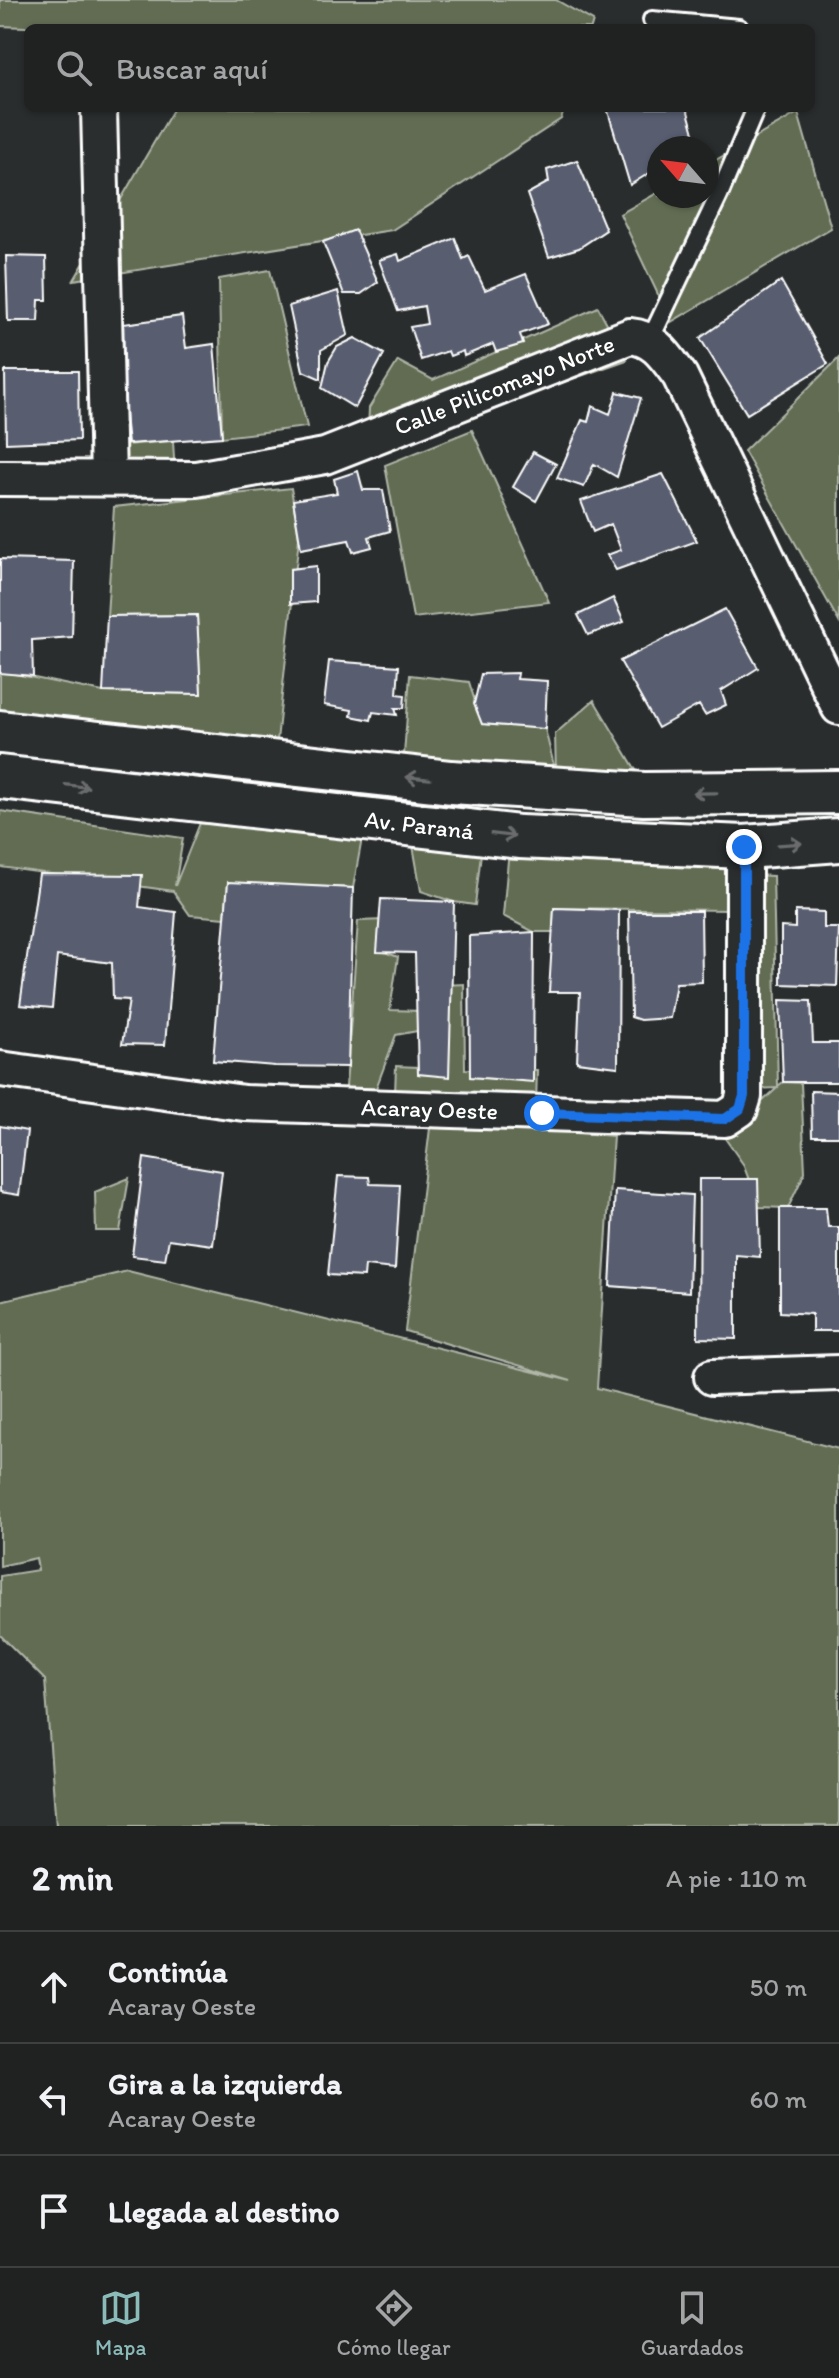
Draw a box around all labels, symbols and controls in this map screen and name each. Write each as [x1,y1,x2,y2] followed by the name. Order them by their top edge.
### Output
[24,24,815,112] search box
[52,46,96,90] icon: search
[116,50,268,87] text: Buscar aquí
[647,136,719,208] north arrow
[390,329,619,441] street label: Calle Pilicomayo Norte
[405,771,431,786] one-way arrow
[64,778,90,793] one-way arrow
[692,785,719,801] one-way arrow
[363,804,476,846] street label: Av. Paraná
[489,827,516,842] one-way arrow
[726,829,762,865] route end
[776,836,803,851] one-way arrow
[361,1092,498,1125] street label: Acaray Oeste
[524,1095,560,1131] route start
[32,1858,113,1899] text: 2 min
[666,1862,807,1894] text: A pie · 110 m
[108,1953,228,1990] text: Continúa
[32,1965,76,2009] icon: ahead
[750,1971,807,2003] text: 50 m
[108,1990,256,2022] text: Acaray Oeste
[108,2065,342,2102] text: Gira a la izquierda
[32,2077,76,2121] icon: left
[750,2083,807,2115] text: 60 m
[108,2102,256,2134] text: Acaray Oeste
[32,2189,76,2233] icon: arrive
[108,2193,340,2230] text: Llegada al destino
[95,2286,146,2361] tab: Mapa
[337,2286,450,2361] tab: Cómo llegar
[641,2286,744,2361] tab: Guardados

